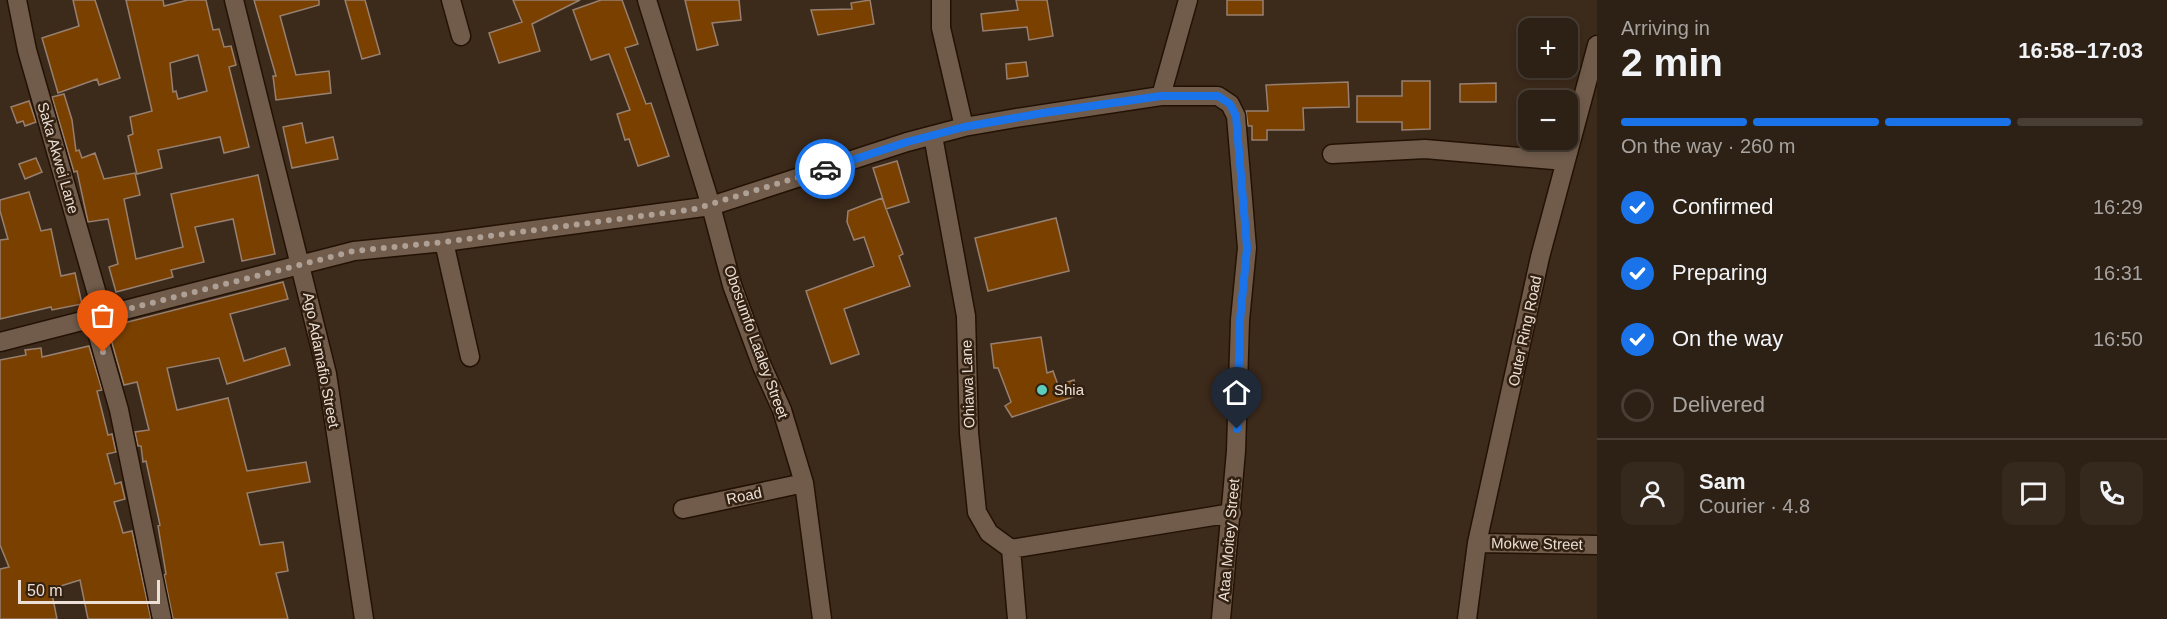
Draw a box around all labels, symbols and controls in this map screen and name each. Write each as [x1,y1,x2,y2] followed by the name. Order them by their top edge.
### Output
[1621,17,1710,39] text: Arriving in
[1518,18,1578,150] map controls
[1518,18,1578,78] button: +
[2018,38,2143,63] text: 16:58–17:03
[1621,41,1723,84] text: 2 min
[1518,90,1578,150] button: −
[34,100,83,216] street label: Saka Akwei Lane
[1621,135,1796,157] text: On the way · 260 m
[795,139,855,199] courier
[809,153,842,186] icon: car
[1621,191,1654,224] icon: check
[1672,194,1773,219] text: Confirmed
[2093,196,2143,218] text: 16:29
[1621,257,1654,290] icon: check
[1672,260,1767,285] text: Preparing
[2093,262,2143,284] text: 16:31
[721,263,792,422] street label: Obosumfo Laaley Street
[1504,274,1545,388] street label: Outer Ring Road
[77,290,128,352] pin
[300,291,343,430] street label: Ago Adamafio Street
[86,299,119,332] icon: bag
[1621,323,1654,356] icon: check
[1672,326,1783,351] text: On the way
[2093,328,2143,350] text: 16:50
[957,340,978,428] street label: Ohiawa Lane
[1211,367,1262,429] pin
[1220,376,1253,409] icon: home
[1054,381,1085,398] place label: Shia
[1035,383,1049,397] marker: Shia
[1672,392,1765,417] text: Delivered
[1621,462,1684,525] button: person
[2002,462,2065,525] button: chat
[2080,462,2143,525] button: phone
[1699,469,1745,494] text: Sam
[1215,477,1242,602] street label: Ataa Moitey Street
[725,483,763,508] street label: Road
[1699,495,1810,517] text: Courier · 4.8
[1491,534,1584,553] street label: Mokwe Street
[18,577,160,604] scale bar
[27,582,63,599] text: 50 m

